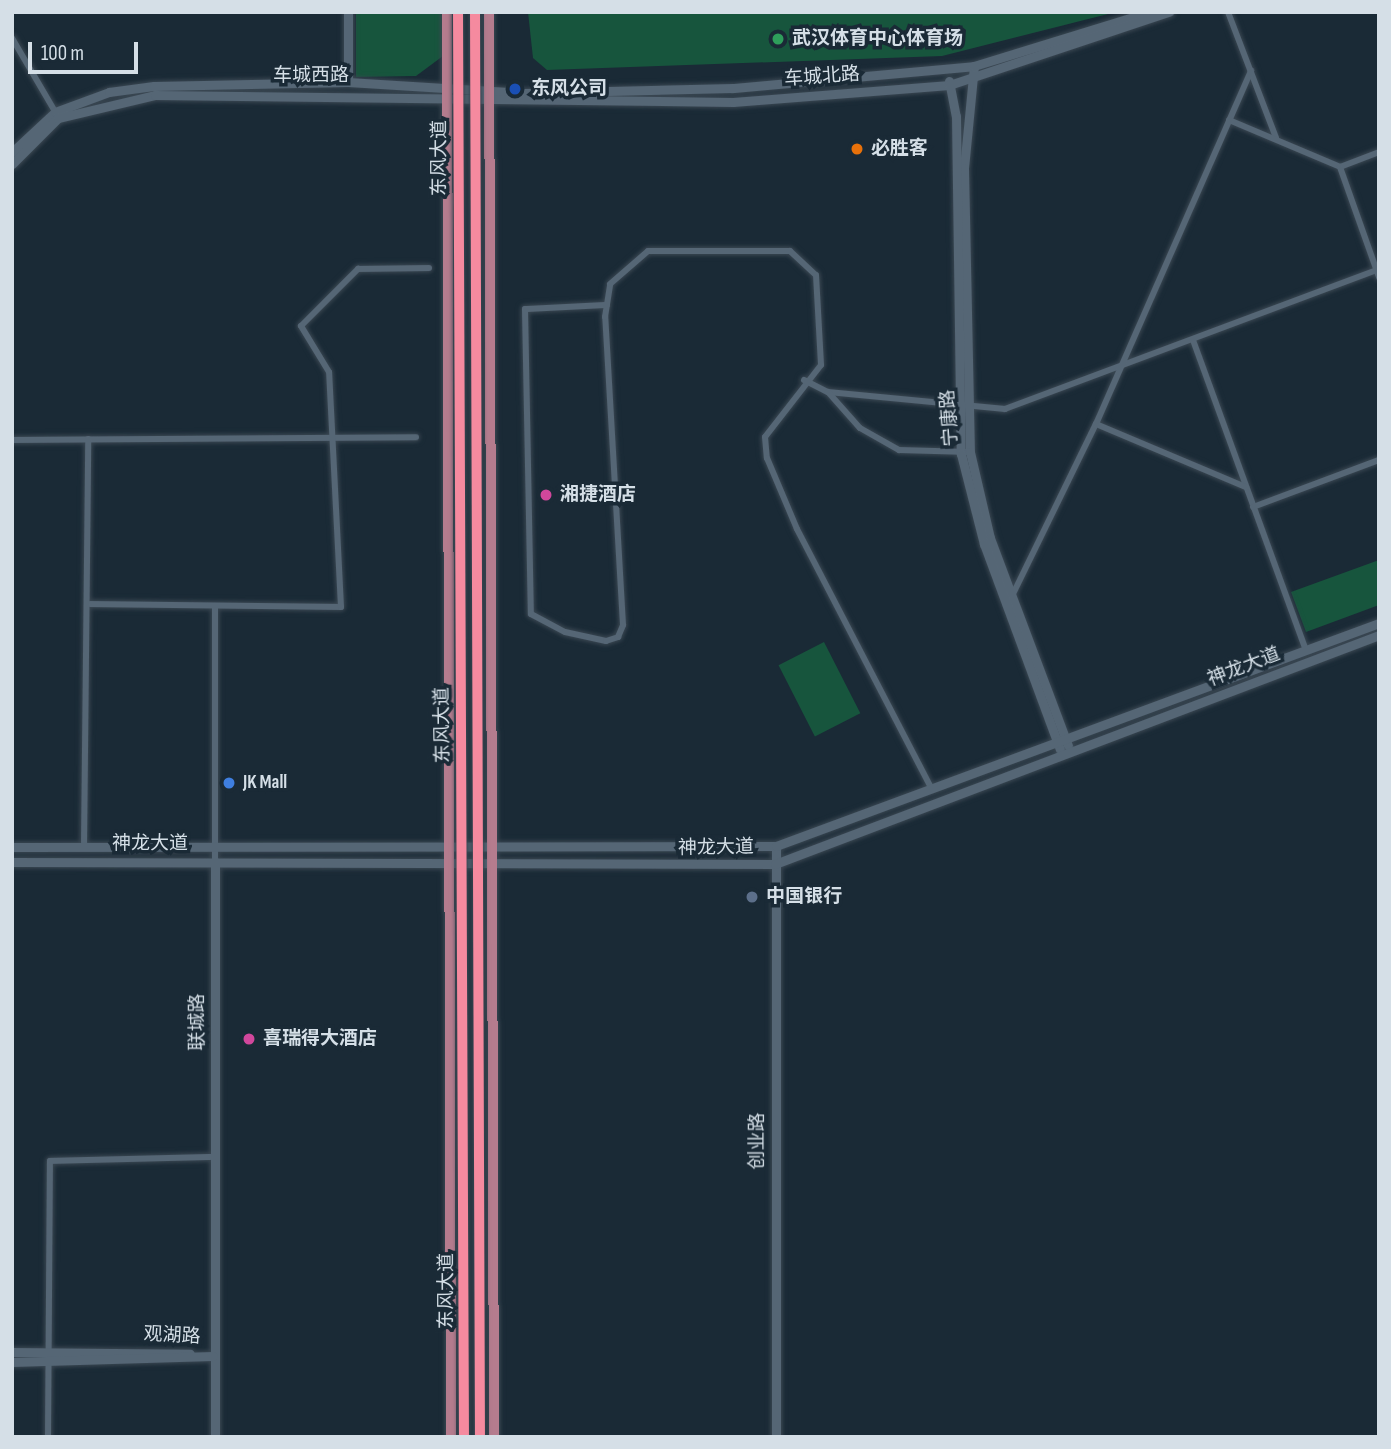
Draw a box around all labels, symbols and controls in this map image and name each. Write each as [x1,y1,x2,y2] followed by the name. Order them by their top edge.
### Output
[32,28,142,72] scale bar
[792,28,963,50] place label: 武汉体育中心体育场
[770,31,786,47] marker: 武汉体育中心体育场
[41,41,84,66] text: 100 m
[783,63,861,91] street label: 车城北路
[273,65,349,87] street label: 车城西路
[531,78,607,100] place label: 东风公司
[505,79,525,99] marker: 东风公司
[429,120,451,196] street label: 东风大道
[871,138,928,160] place label: 必胜客
[849,141,865,157] marker: 必胜客
[937,389,963,447] street label: 宁康路
[560,484,636,506] place label: 湘捷酒店
[538,487,554,503] marker: 湘捷酒店
[1204,643,1284,691] street label: 神龙大道
[431,687,455,763] street label: 东风大道
[243,772,287,794] place label: JK Mall
[221,775,237,791] marker: JK Mall
[112,833,188,855] street label: 神龙大道
[678,836,754,860] street label: 神龙大道
[766,886,842,908] place label: 中国银行
[744,889,760,905] marker: 中国银行
[187,994,209,1050] street label: 联城路
[263,1028,377,1050] place label: 喜瑞得大酒店
[241,1031,257,1047] marker: 喜瑞得大酒店
[747,1113,769,1169] street label: 创业路
[436,1253,458,1329] street label: 东风大道
[143,1323,201,1349] street label: 观湖路

